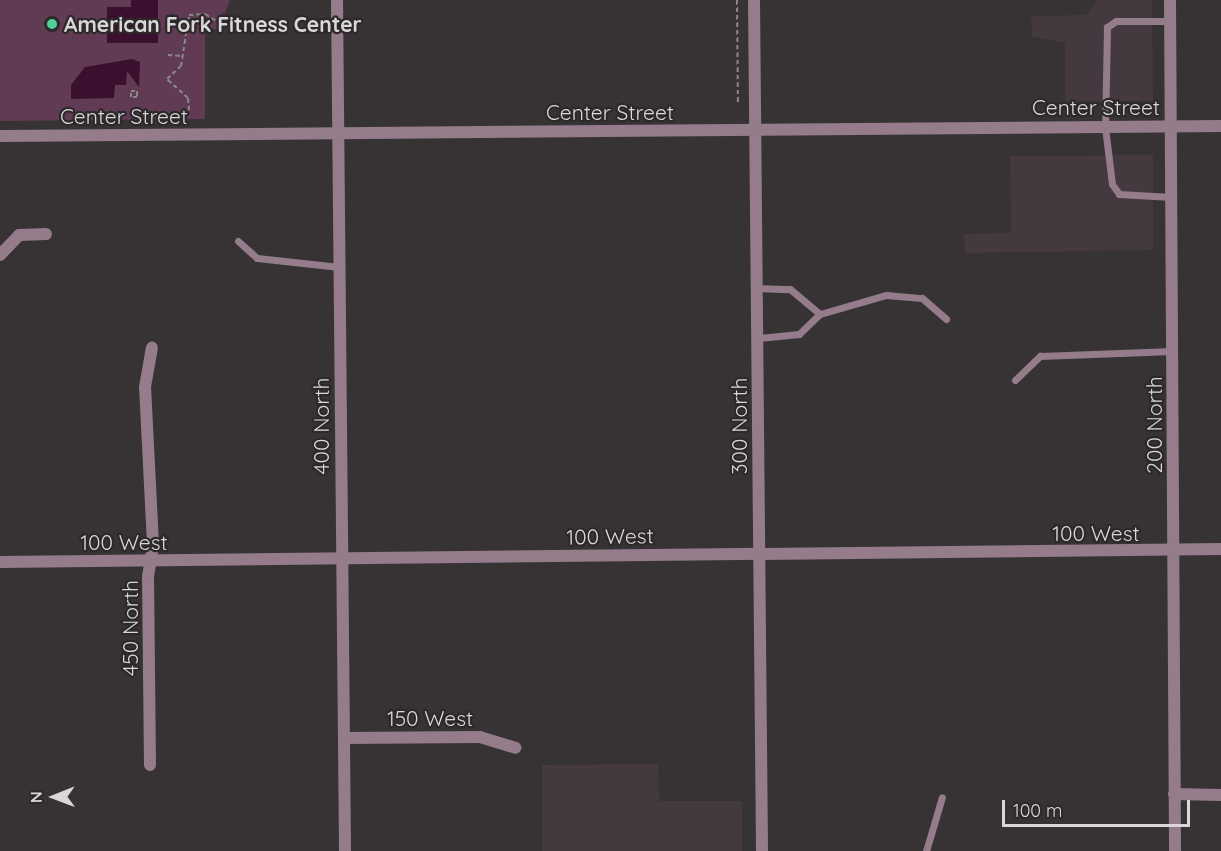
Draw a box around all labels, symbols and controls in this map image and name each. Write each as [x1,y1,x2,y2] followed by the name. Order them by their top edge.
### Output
[64,11,362,37] place label: American Fork Fitness Center
[45,17,59,31] marker: American Fork Fitness Center
[1032,94,1160,120] street label: Center Street
[546,99,674,125] street label: Center Street
[60,103,188,129] street label: Center Street
[1141,376,1167,474] street label: 200 North
[308,378,334,474] street label: 400 North
[726,378,752,474] street label: 300 North
[1052,520,1140,546] street label: 100 West
[566,523,654,549] street label: 100 West
[80,529,168,555] street label: 100 West
[117,580,143,676] street label: 450 North
[387,705,473,731] street label: 150 West
[24,767,84,827] north arrow
[1005,788,1192,826] scale bar
[26,791,46,803] text: N
[1013,799,1062,822] text: 100 m

